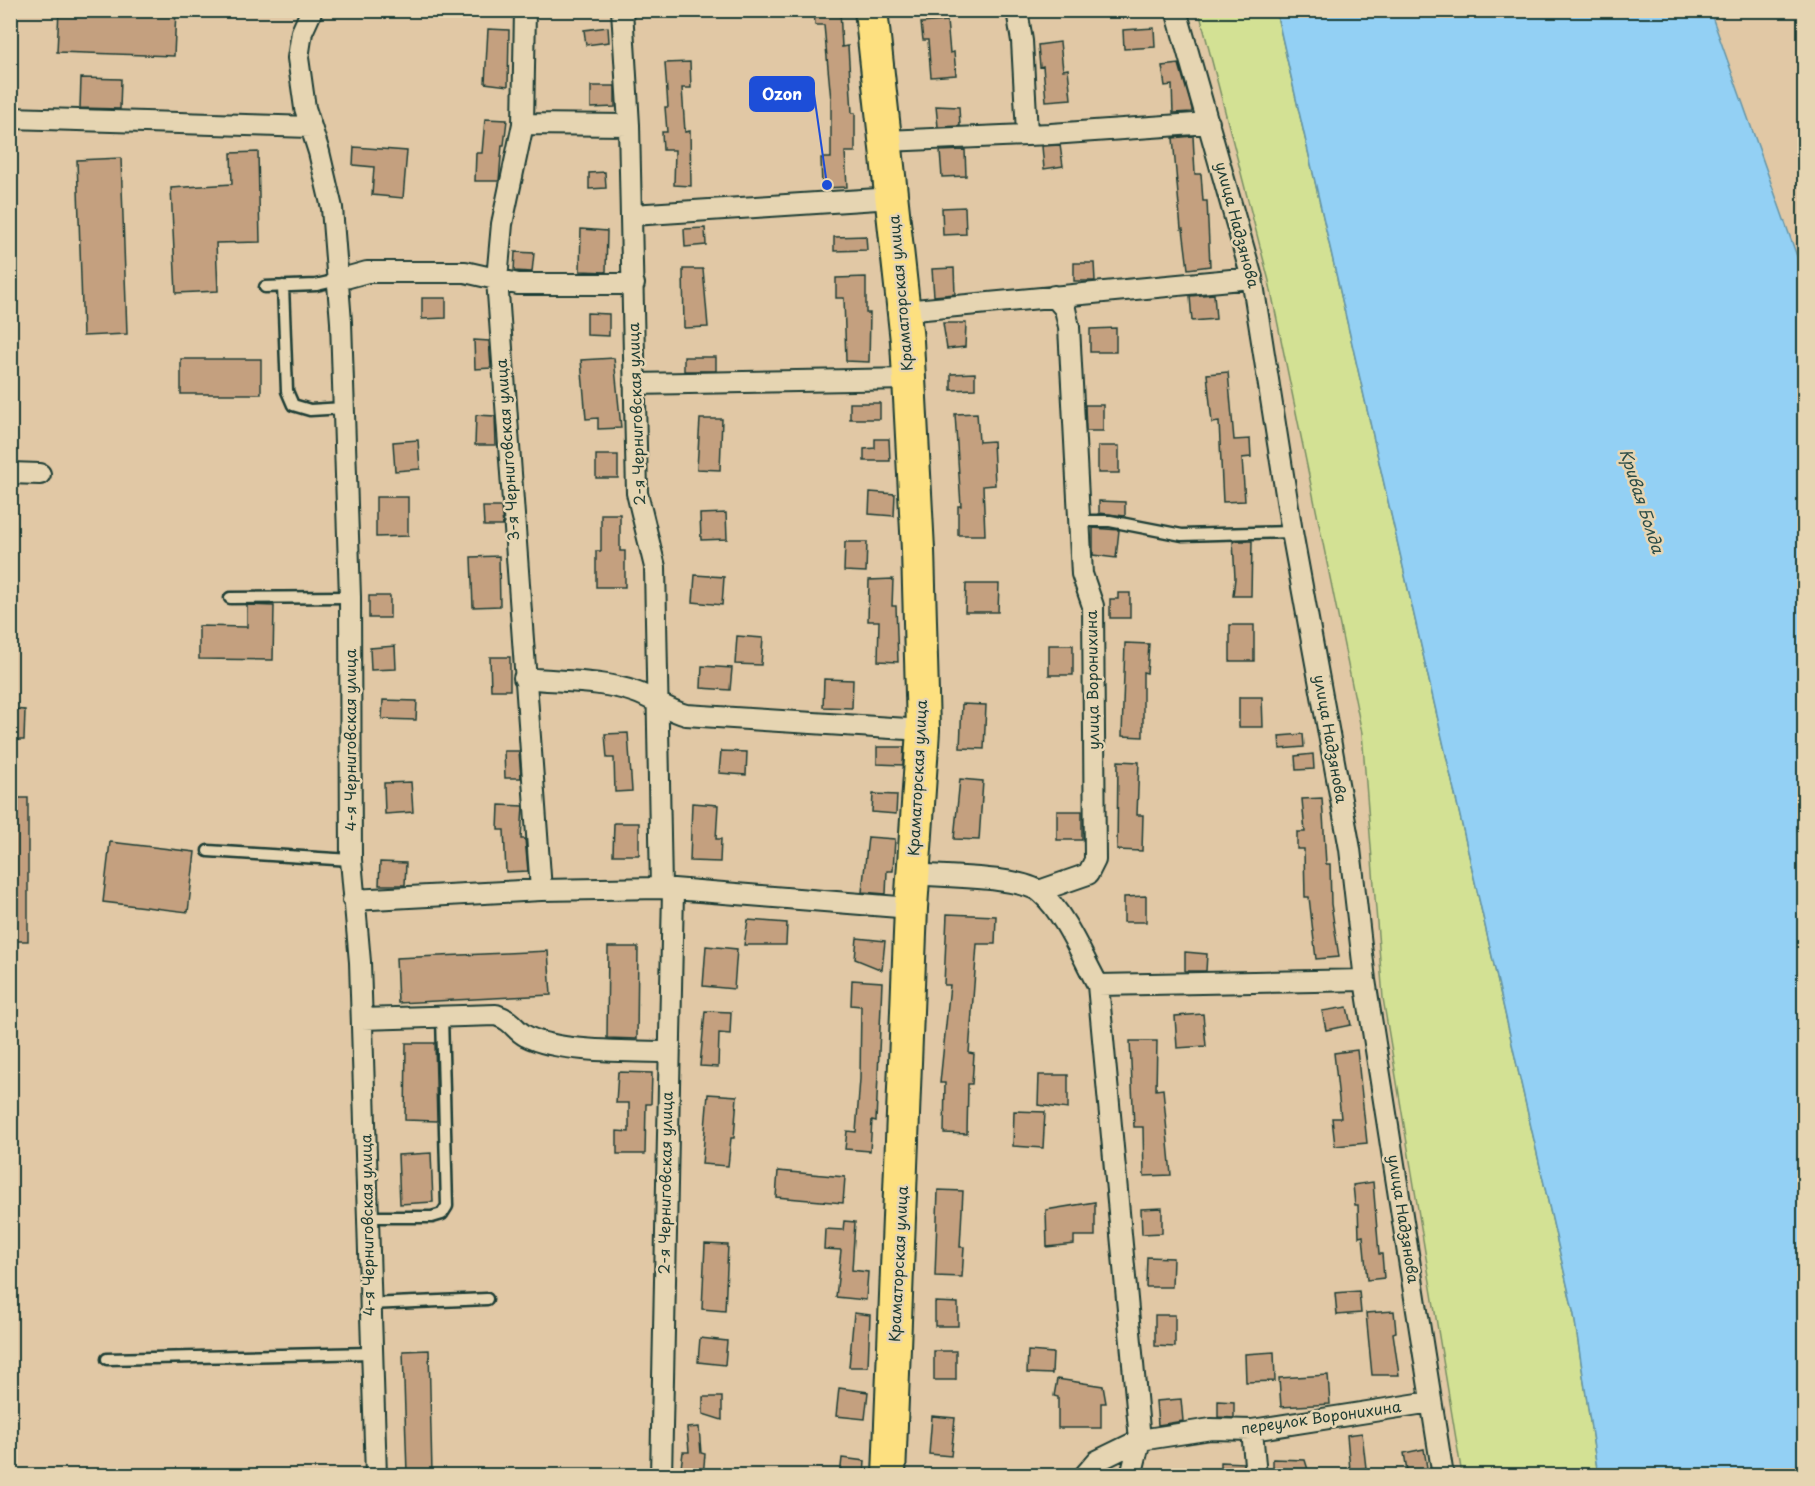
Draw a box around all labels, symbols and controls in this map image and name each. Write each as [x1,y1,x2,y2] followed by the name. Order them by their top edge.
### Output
[750,77,814,111] callout: Ozon
[762,81,802,105] text: Ozon
[1211,159,1267,291] street label: улица Надзянова
[881,214,918,372] street label: Краматорская улица
[621,322,650,506] street label: 2-я Черниговская улица
[489,358,524,542] street label: 3-я Черниговская улица
[1615,445,1671,557] water label: Кривая Болда
[1079,610,1104,750] street label: улица Воронихина
[338,648,361,831] street label: 4-я Черниговская улица
[1309,673,1354,805] street label: улица Надзянова
[901,699,932,857] street label: Краматорская улица
[651,1091,678,1275] street label: 2-я Черниговская улица
[353,1133,380,1316] street label: 4-я Черниговская улица
[1383,1153,1426,1285] street label: улица Надзянова
[882,1185,913,1343] street label: Краматорская улица
[1239,1394,1403,1439] street label: переулок Воронихина

